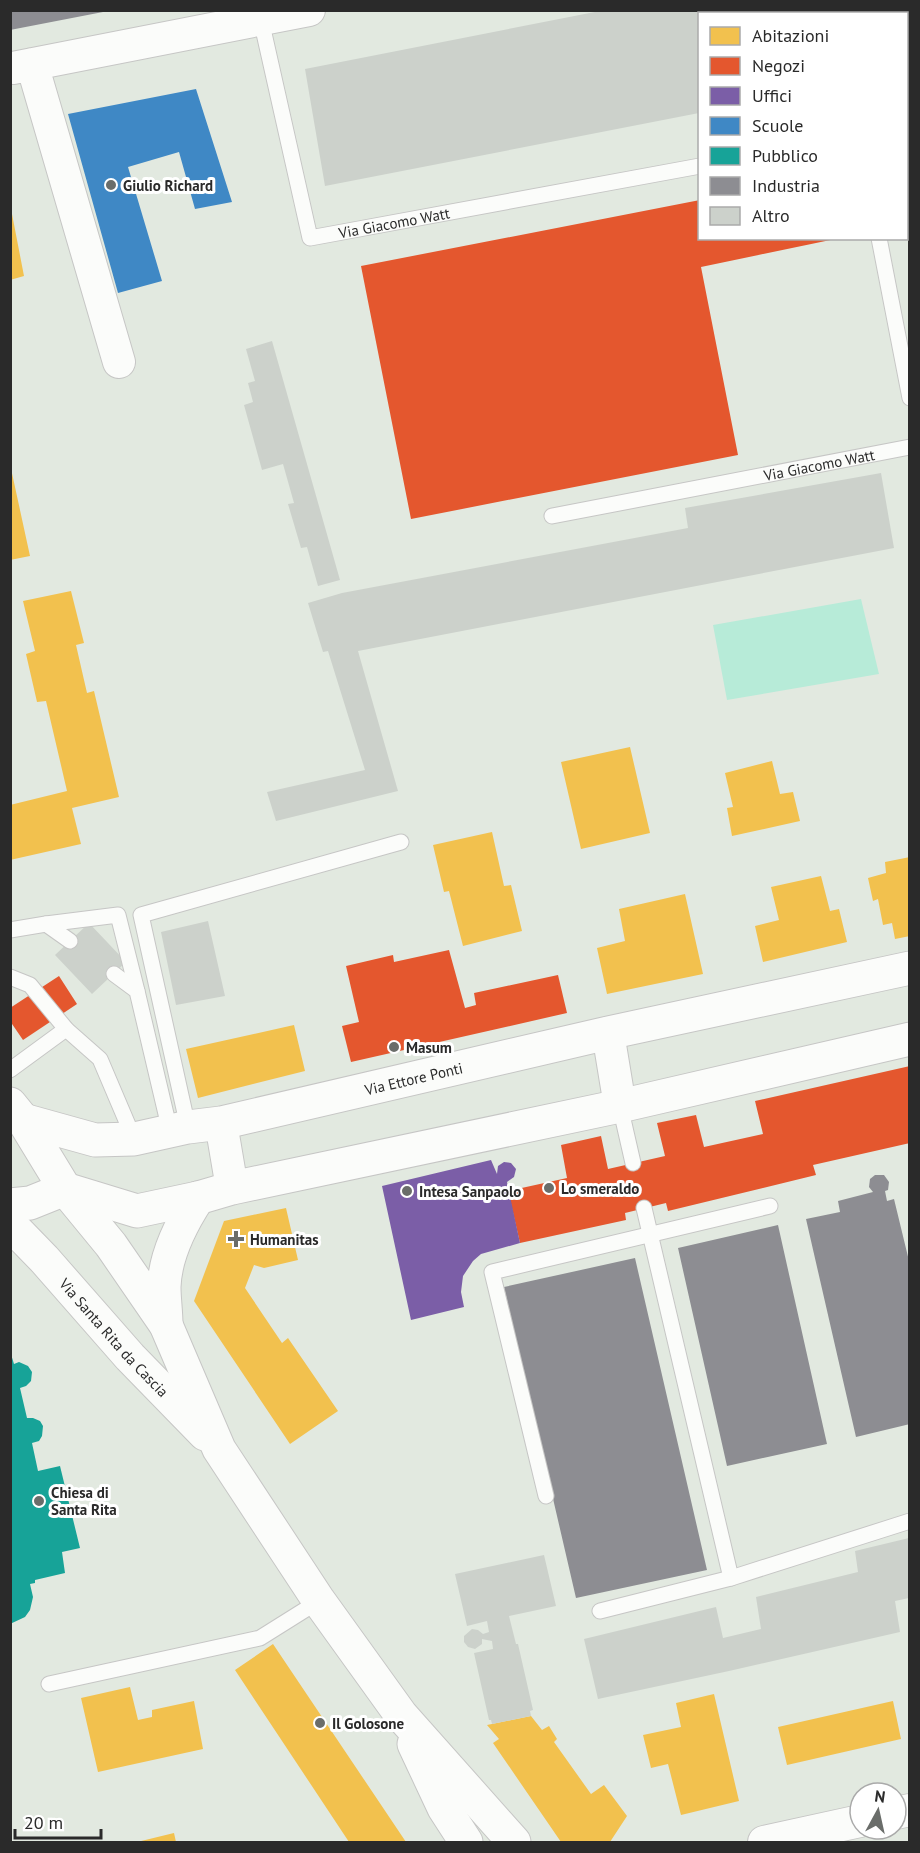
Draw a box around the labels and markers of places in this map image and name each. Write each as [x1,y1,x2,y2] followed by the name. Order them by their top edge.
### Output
[123,176,213,195] place label: Giulio Richard
[104,178,118,192] marker: Giulio Richard
[406,1038,452,1057] place label: Masum
[387,1040,401,1054] marker: Masum
[561,1179,639,1198] place label: Lo smeraldo
[542,1181,556,1195] marker: Lo smeraldo
[419,1182,521,1201] place label: Intesa Sanpaolo
[400,1184,414,1198] marker: Intesa Sanpaolo
[227,1230,245,1248] marker: Humanitas
[250,1230,319,1249] place label: Humanitas
[51,1483,117,1519] place label: Chiesa di Santa Rita
[32,1494,46,1508] marker: Chiesa di Santa Rita
[332,1714,405,1733] place label: Il Golosone
[313,1716,327,1730] marker: Il Golosone

